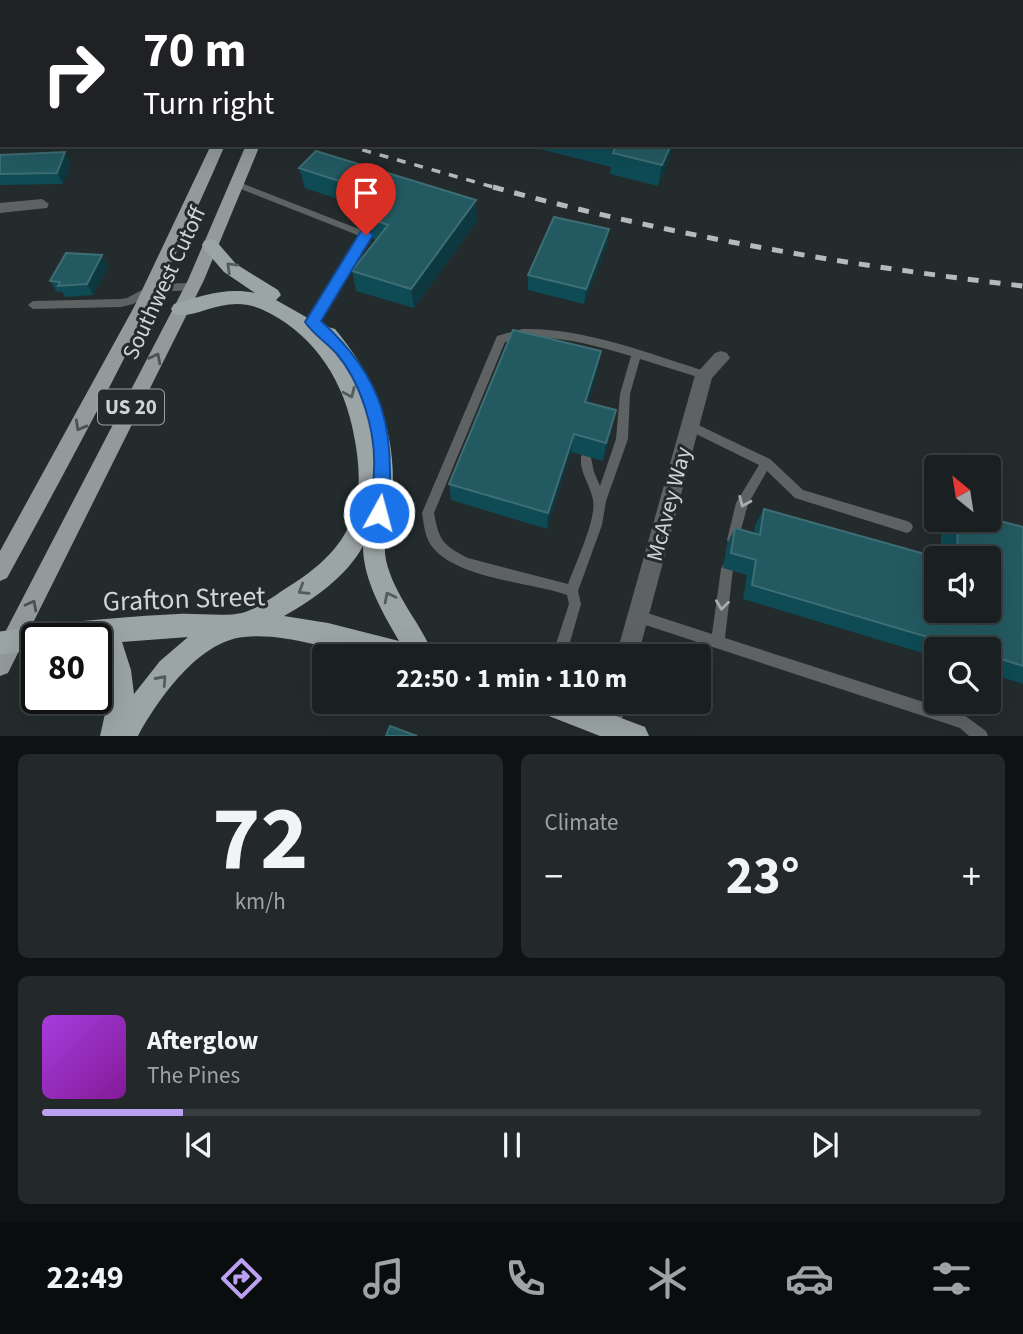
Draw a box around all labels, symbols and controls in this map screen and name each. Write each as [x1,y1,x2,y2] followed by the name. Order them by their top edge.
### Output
[143,16,247,86] text: 70 m
[28,28,119,119] icon: right
[143,81,274,127] text: Turn right
[336,163,396,235] pin
[347,174,385,212] icon: arrive
[114,200,214,365] street label: Southwest Cutoff
[226,263,239,276] one-way arrow
[148,353,162,365] one-way arrow
[342,385,356,398] one-way arrow
[98,390,164,424] road number: US 20
[74,419,88,431] one-way arrow
[638,443,700,565] street label: McAvey Way
[924,455,1001,532] north arrow
[924,455,1001,714] map controls
[342,476,416,550] position arrow
[738,495,752,508] one-way arrow
[924,546,1001,623] button: sound
[102,576,267,622] street label: Grafton Street
[298,582,311,594] one-way arrow
[383,592,397,604] one-way arrow
[24,600,37,612] one-way arrow
[715,600,730,611] one-way arrow
[21,623,112,714] speed limit sign: 80
[924,637,1001,714] button: search
[396,660,627,697] text: 22:50 · 1 min · 110 m
[154,675,166,688] one-way arrow
[212,775,308,904] text: 72
[545,806,618,839] text: Climate
[726,840,800,914] text: 23°
[545,850,563,904] text: −
[962,850,981,904] text: +
[235,885,286,918] text: km/h
[147,1022,258,1059] text: Afterglow
[147,1059,240,1092] text: The Pines
[180,1126,218,1164] icon: previous
[493,1126,531,1164] icon: pause
[806,1126,844,1164] icon: next
[217,1254,266,1303] icon: directions
[359,1254,408,1303] icon: music
[501,1254,550,1303] icon: phone
[643,1254,692,1303] icon: climate
[785,1254,834,1303] icon: car
[927,1254,976,1303] icon: filters
[47,1255,124,1301] text: 22:49

